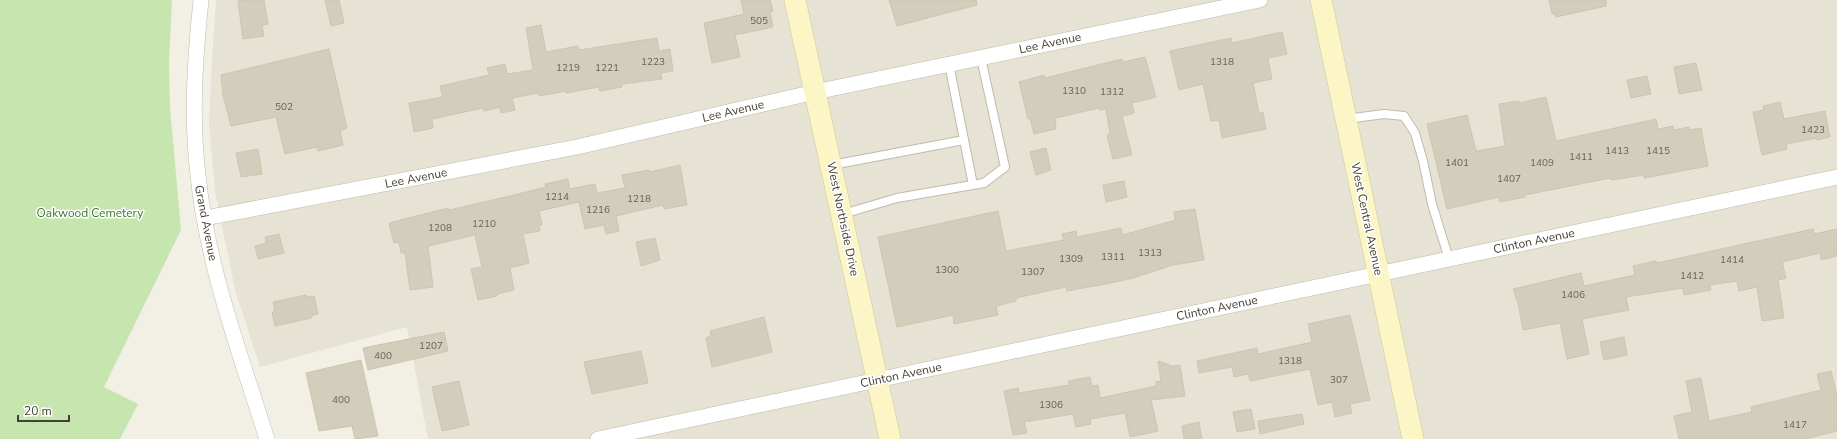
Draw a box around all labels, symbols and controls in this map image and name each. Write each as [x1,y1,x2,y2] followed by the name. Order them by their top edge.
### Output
[750,14,768,28] house number: 505
[1017,29,1083,57] street label: Lee Avenue
[641,55,665,69] house number: 1223
[1210,55,1234,69] house number: 1318
[556,61,580,75] house number: 1219
[595,61,619,75] house number: 1221
[1062,84,1086,98] house number: 1310
[1100,85,1124,99] house number: 1312
[700,96,766,126] street label: Lee Avenue
[275,100,293,114] house number: 502
[1801,123,1825,137] house number: 1423
[1605,144,1629,158] house number: 1413
[1646,144,1670,158] house number: 1415
[1569,150,1593,164] house number: 1411
[1445,156,1469,170] house number: 1401
[1530,156,1554,170] house number: 1409
[823,160,863,278] street label: West Northside Drive
[1347,161,1387,277] street label: West Central Avenue
[383,164,449,192] street label: Lee Avenue
[1497,172,1521,186] house number: 1407
[191,184,221,262] street label: Grand Avenue
[545,190,569,204] house number: 1214
[627,192,651,206] house number: 1218
[586,203,610,217] house number: 1216
[37,205,144,221] park label: Oakwood Cemetery
[472,217,496,231] house number: 1210
[428,221,452,235] house number: 1208
[1492,225,1576,257] street label: Clinton Avenue
[1138,246,1162,260] house number: 1313
[1101,250,1125,264] house number: 1311
[1059,252,1083,266] house number: 1309
[1720,253,1744,267] house number: 1414
[935,263,959,277] house number: 1300
[1021,265,1045,279] house number: 1307
[1680,269,1704,283] house number: 1412
[1561,288,1585,302] house number: 1406
[1175,292,1259,324] street label: Clinton Avenue
[419,339,443,353] house number: 1207
[374,349,392,363] house number: 400
[1278,354,1302,368] house number: 1318
[859,359,943,391] street label: Clinton Avenue
[1330,373,1348,387] house number: 307
[332,393,350,407] house number: 400
[18,397,69,423] scale bar
[1039,398,1063,412] house number: 1306
[24,403,52,419] text: 20 m
[1783,418,1807,432] house number: 1417

